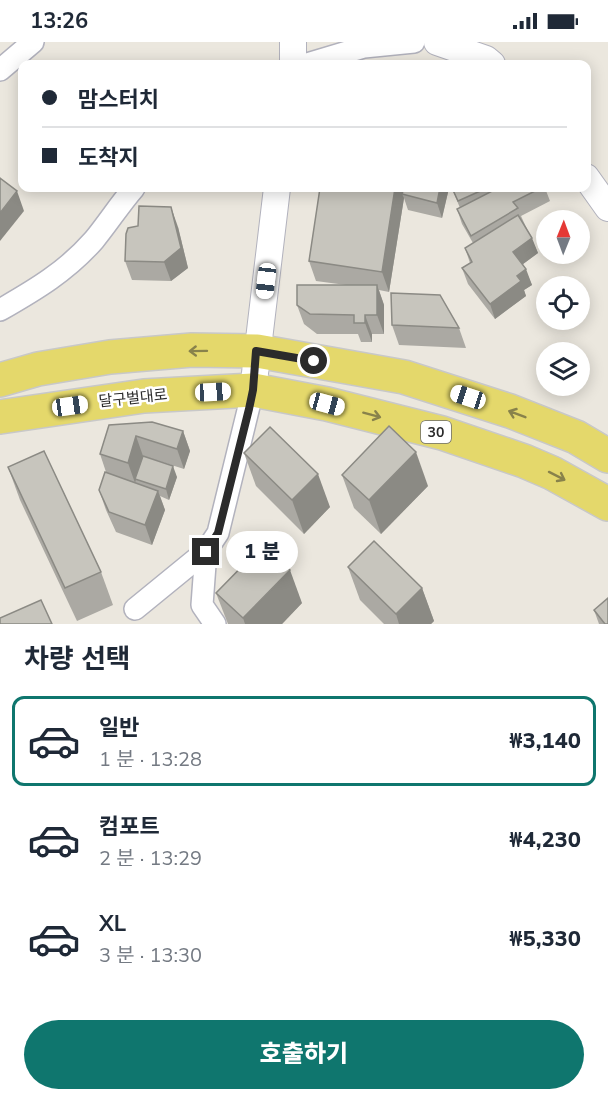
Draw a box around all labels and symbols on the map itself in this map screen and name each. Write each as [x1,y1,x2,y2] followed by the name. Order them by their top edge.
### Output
[536,210,590,264] north arrow
[255,262,277,300] car
[189,345,209,357] one-way arrow
[300,347,327,374] route start
[195,382,231,402] car
[448,383,488,411] car
[98,384,168,412] street label: 달구벌대로
[307,391,347,417] car
[51,395,89,417] car
[509,407,527,418] one-way arrow
[362,410,381,422] one-way arrow
[421,421,451,443] road number: 30
[548,471,566,483] one-way arrow
[227,531,299,573] callout: 1 분
[192,538,219,565] route end

